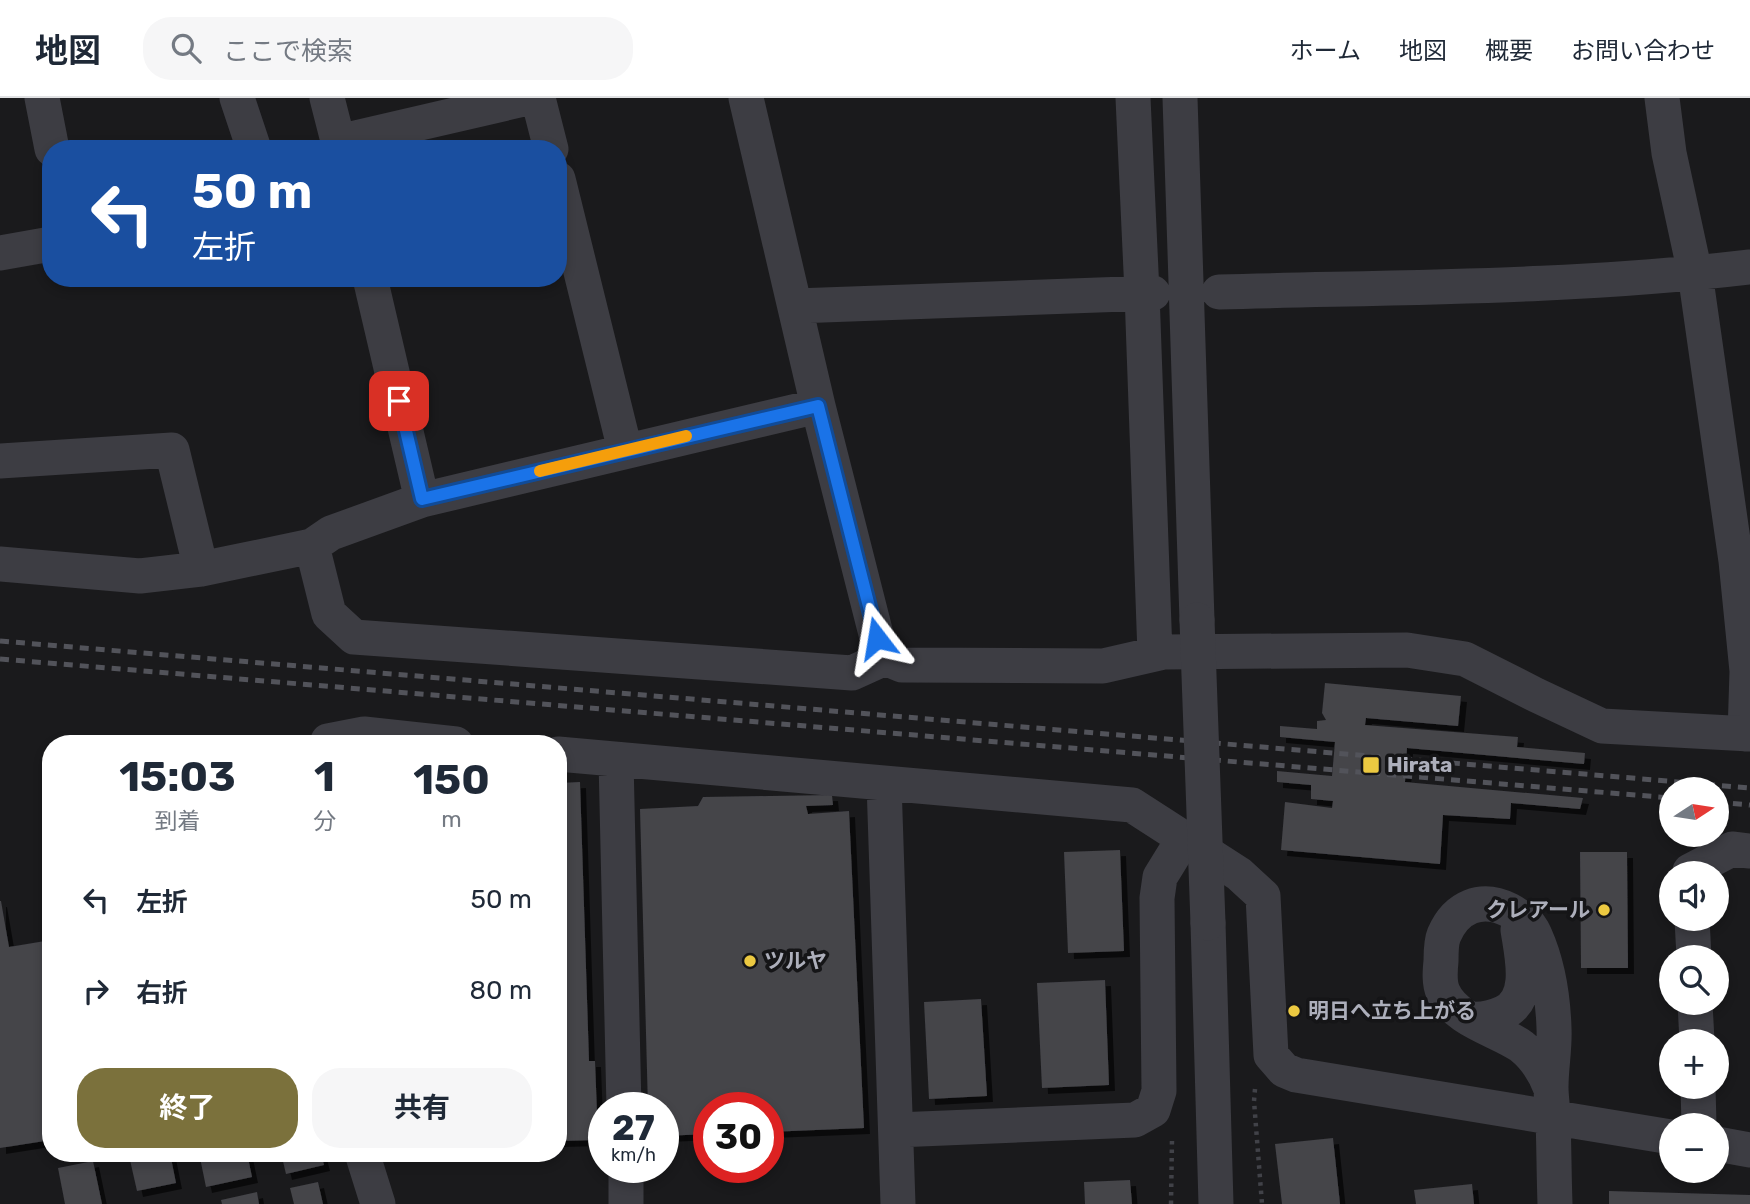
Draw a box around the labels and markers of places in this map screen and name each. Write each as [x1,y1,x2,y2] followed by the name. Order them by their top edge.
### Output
[369,371,429,431] pin
[1387,752,1453,777] place label: Hirata
[1361,755,1381,775] marker: Hirata
[1486,897,1590,922] place label: クレアール
[1596,902,1612,918] marker: クレアール
[764,948,827,973] place label: ツルヤ
[742,953,758,969] marker: ツルヤ
[1308,998,1476,1023] place label: 明日へ立ち上がる
[1286,1003,1302,1019] marker: 明日へ立ち上がる

